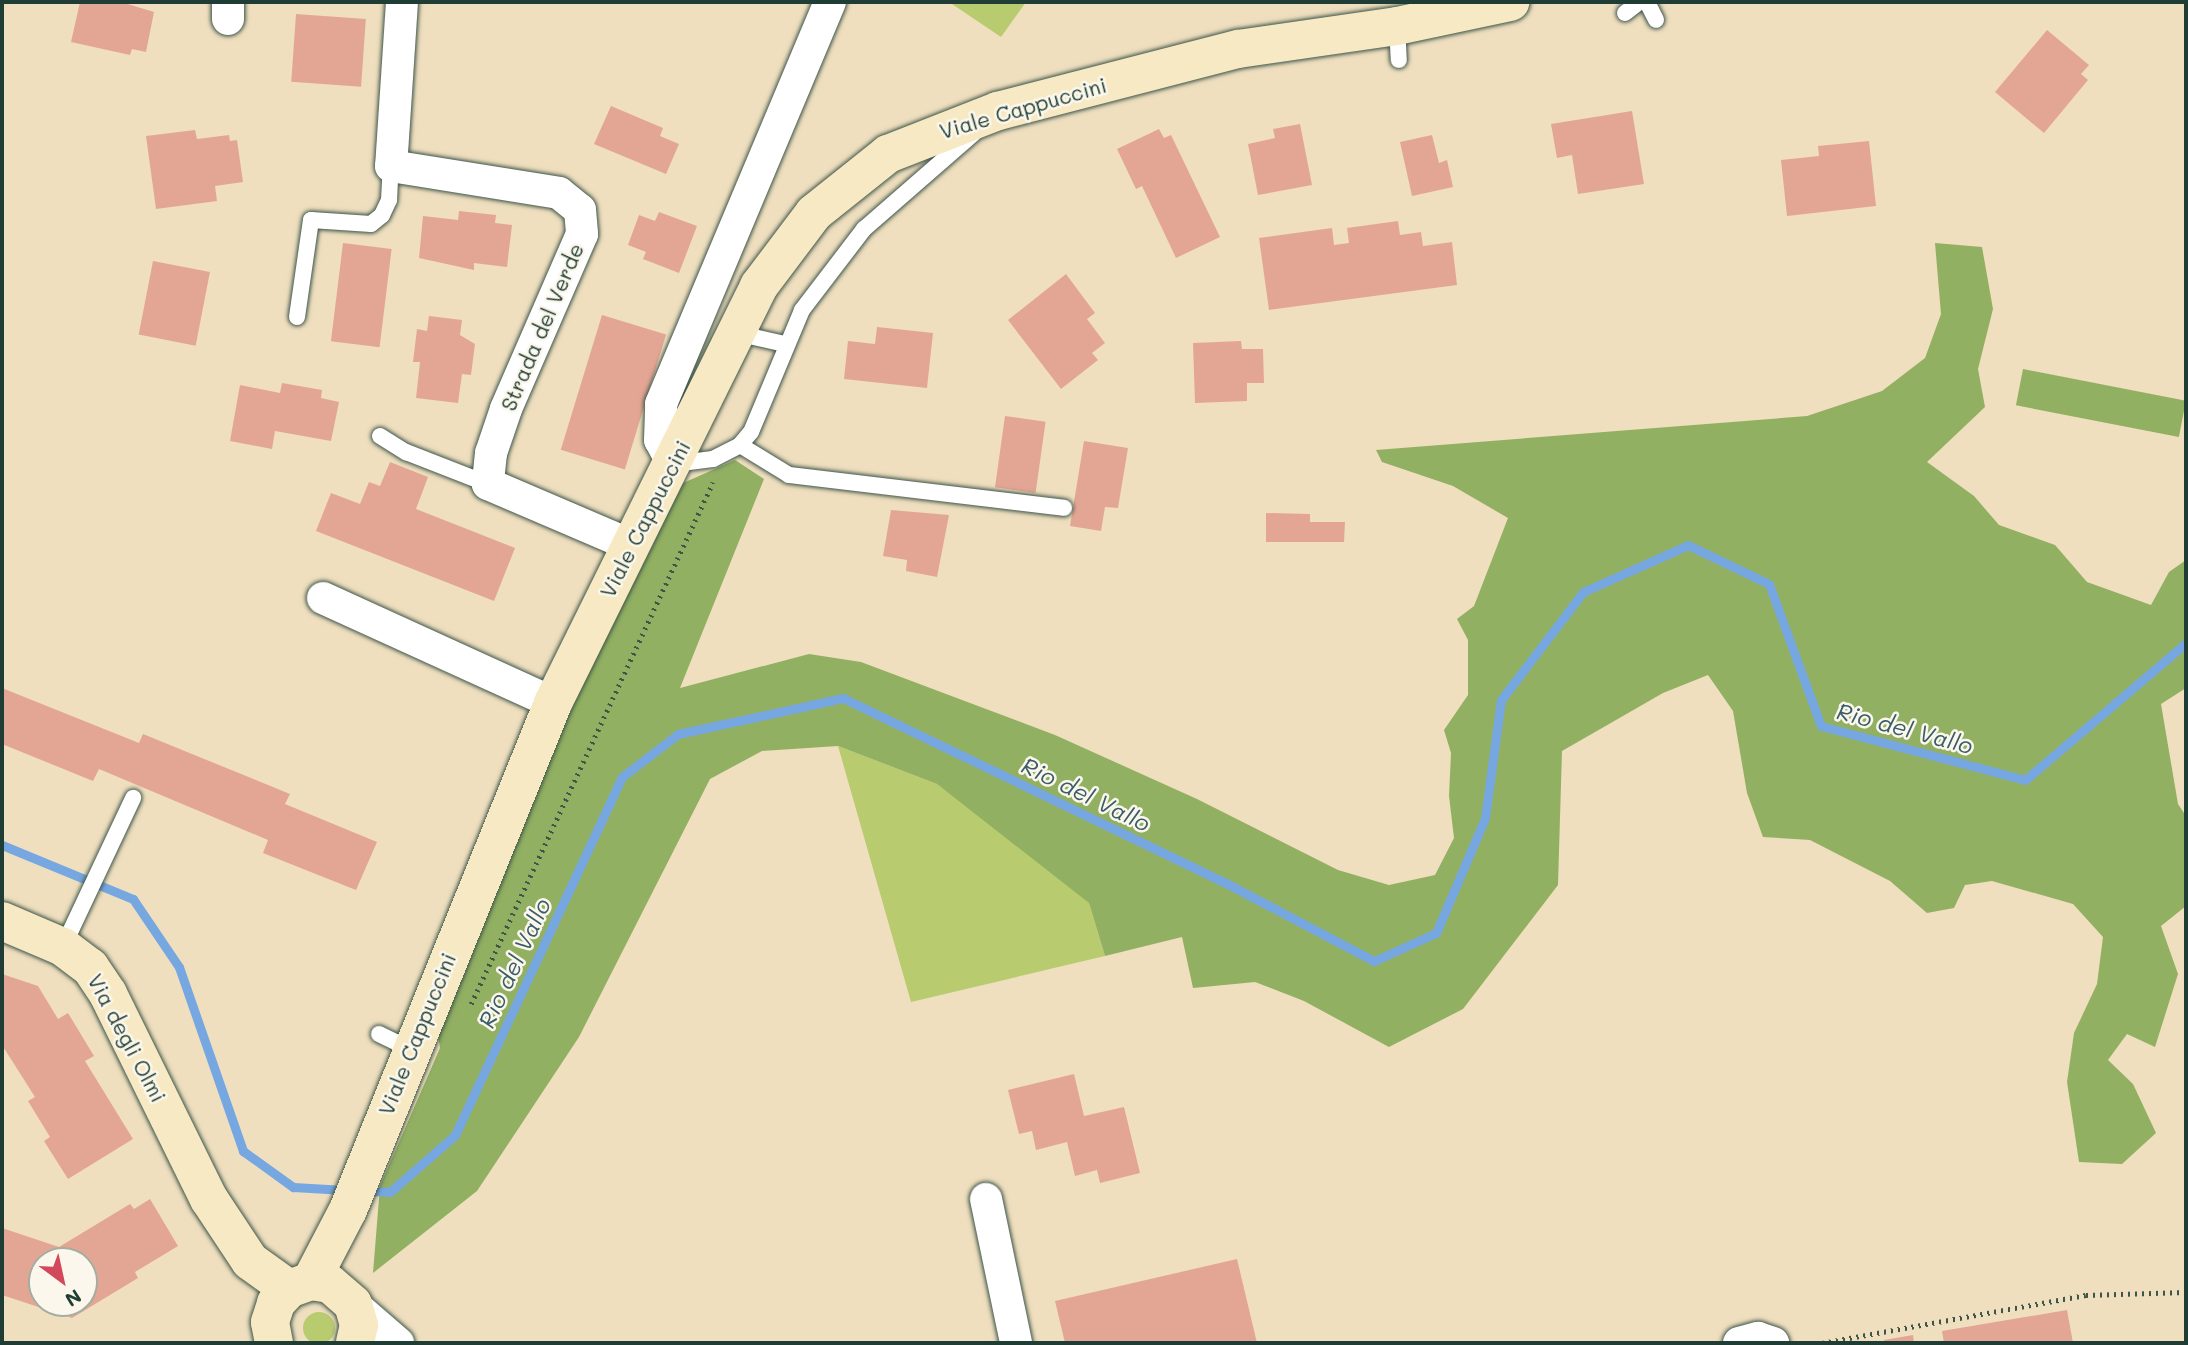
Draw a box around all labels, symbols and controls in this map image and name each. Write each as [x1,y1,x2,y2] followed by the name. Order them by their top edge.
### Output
[937,72,1109,144] street label: Viale Cappuccini
[495,239,589,415] street label: Strada del Verde
[595,436,695,602] street label: Viale Cappuccini
[1834,697,1976,759] water label: Rio del Vallo
[1017,751,1155,837] water label: Rio del Vallo
[472,894,556,1032] water label: Rio del Vallo
[373,949,461,1119] street label: Viale Cappuccini
[83,970,171,1106] street label: Via degli Olmi
[28,1247,98,1317] north arrow
[61,1284,86,1313] text: N

